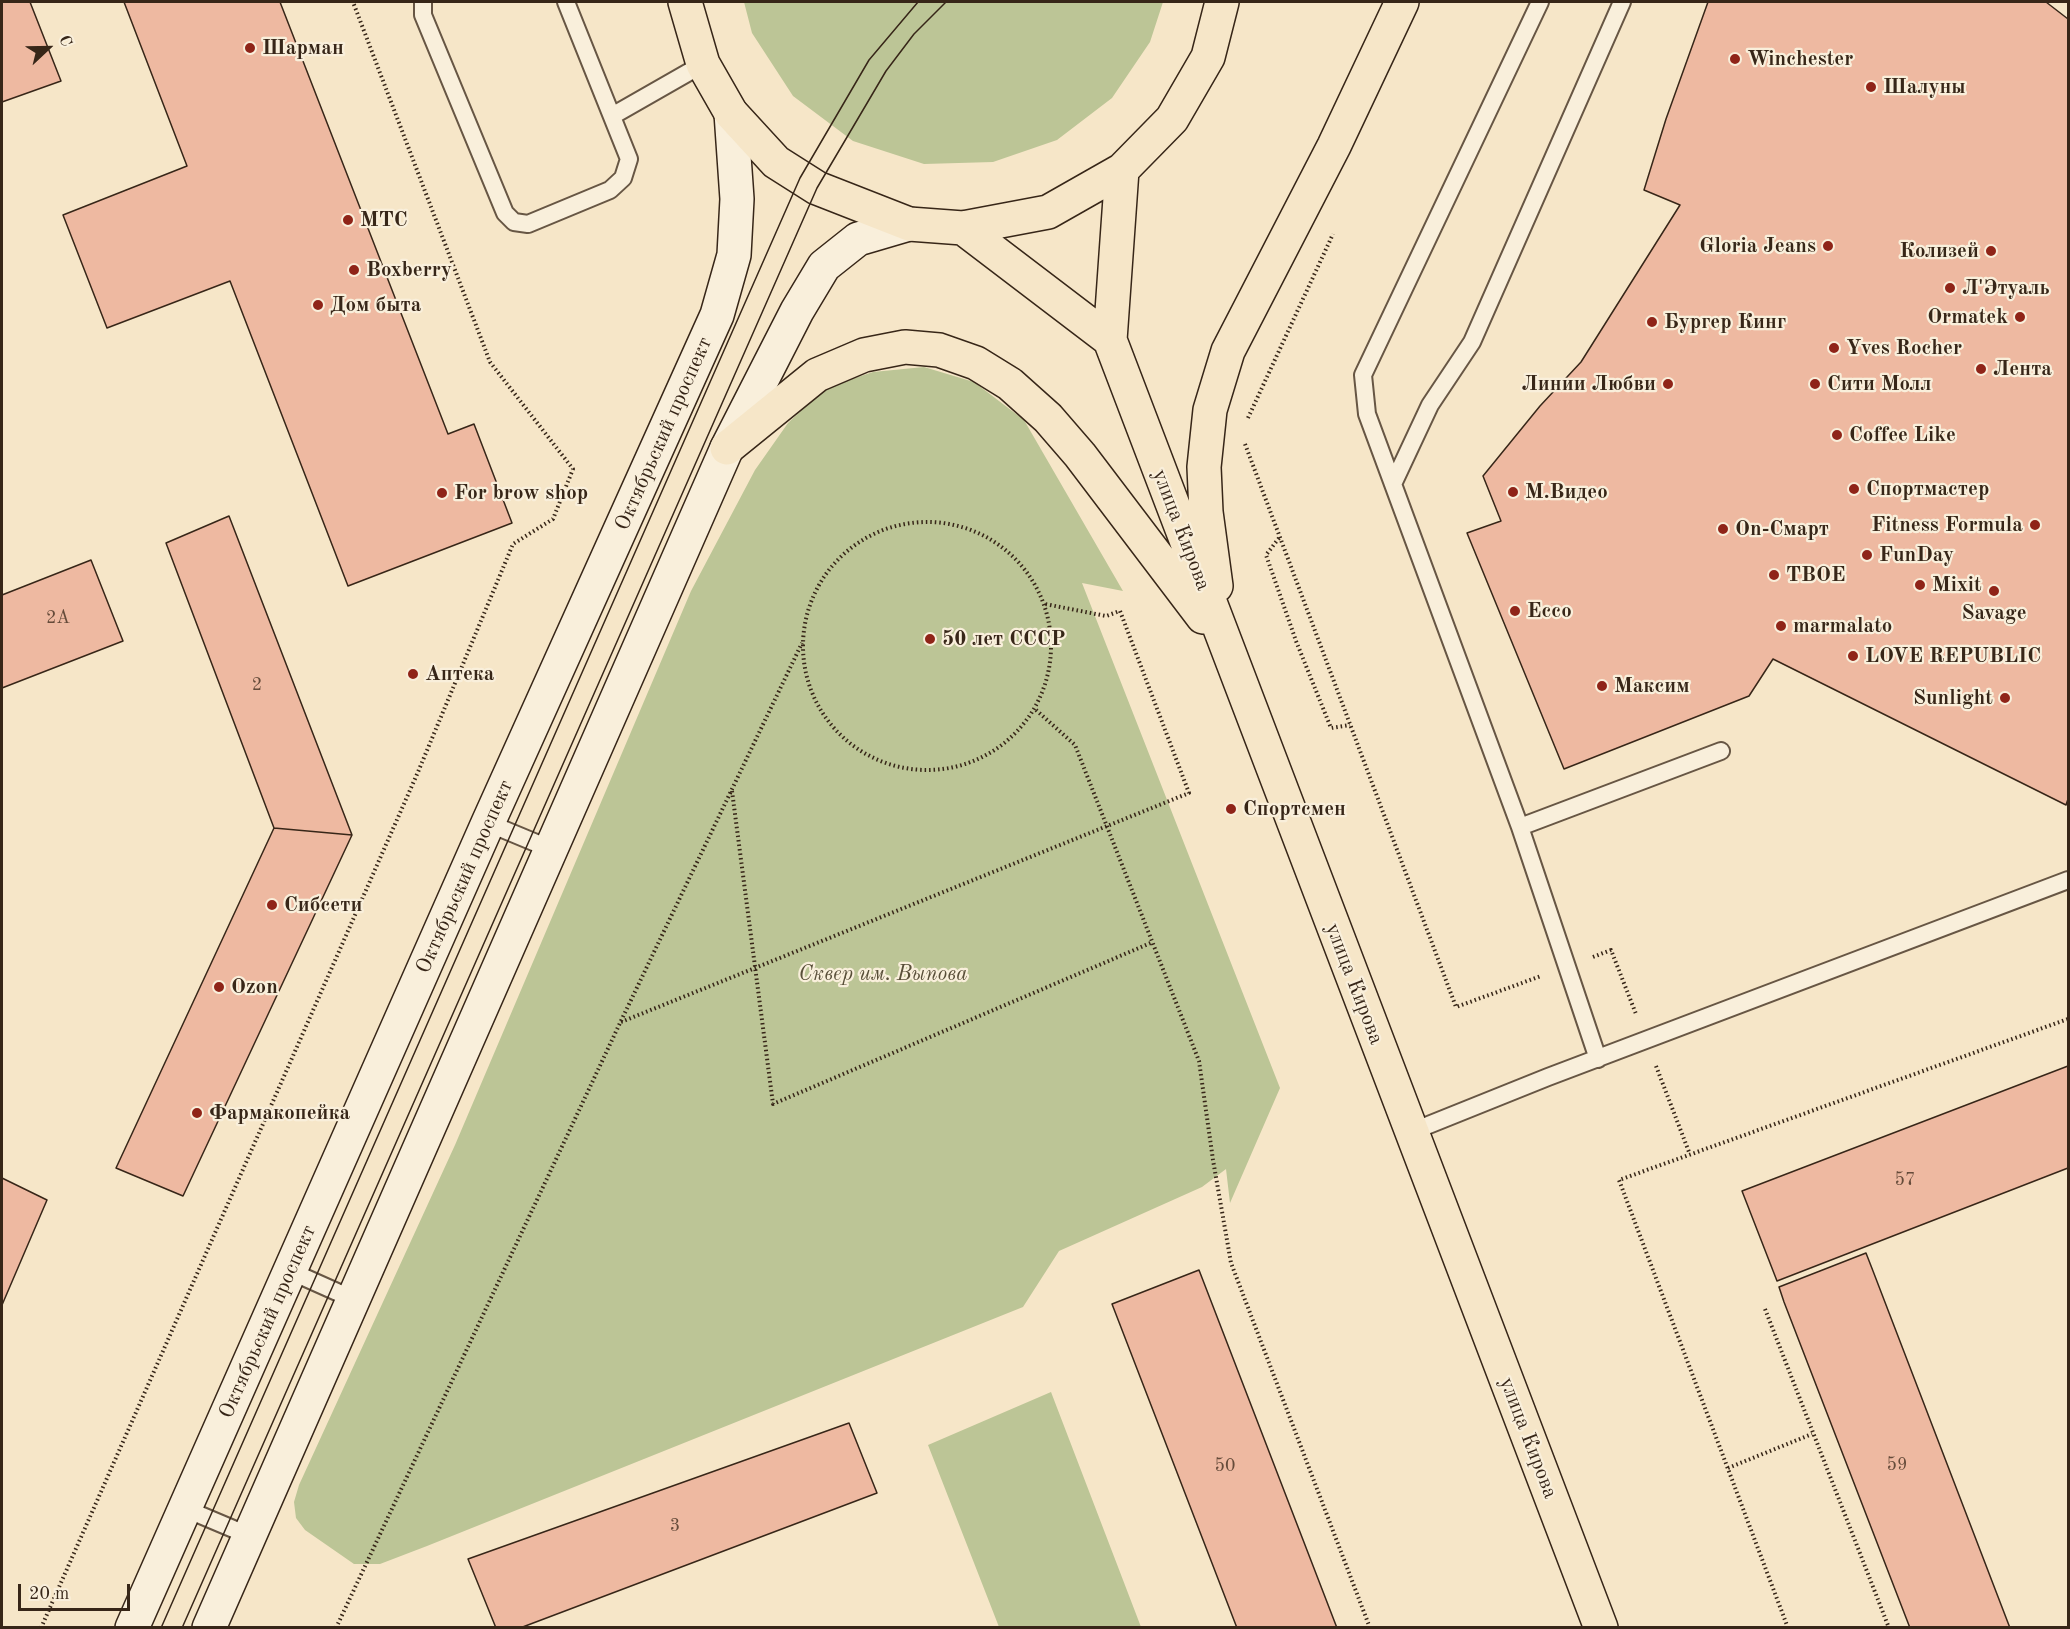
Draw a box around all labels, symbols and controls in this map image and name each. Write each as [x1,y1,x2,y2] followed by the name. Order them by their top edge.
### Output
[18,18,78,78] north arrow
[55,33,74,49] text: С
[262,35,344,61] place label: Шарман
[243,41,257,55] marker: Шарман
[1747,46,1853,72] place label: Winchester
[1728,52,1742,66] marker: Winchester
[1883,74,1966,100] place label: Шалуны
[1864,80,1878,94] marker: Шалуны
[360,207,408,233] place label: МТС
[341,213,355,227] marker: МТС
[1699,233,1816,259] place label: Gloria Jeans
[1900,238,1979,264] place label: Колизей
[1821,239,1835,253] marker: Gloria Jeans
[1984,244,1998,258] marker: Колизей
[366,257,452,283] place label: Boxberry
[347,263,361,277] marker: Boxberry
[1962,275,2050,301] place label: Л'Этуаль
[1943,281,1957,295] marker: Л'Этуаль
[330,292,421,318] place label: Дом быта
[311,298,325,312] marker: Дом быта
[1927,304,2008,330] place label: Ormatek
[1664,309,1786,335] place label: Бургер Кинг
[2013,310,2027,324] marker: Ormatek
[1645,315,1659,329] marker: Бургер Кинг
[610,333,718,535] street label: Октябрьский проспект
[1846,335,1962,361] place label: Yves Rocher
[1827,341,1841,355] marker: Yves Rocher
[1993,356,2052,382] place label: Лента
[1974,362,1988,376] marker: Лента
[1521,371,1656,397] place label: Линии Любви
[1827,371,1932,397] place label: Сити Молл
[1661,377,1675,391] marker: Линии Любви
[1808,377,1822,391] marker: Сити Молл
[1849,422,1956,448] place label: Coffee Like
[1830,428,1844,442] marker: Coffee Like
[1146,466,1216,594] street label: улица Кирова
[1866,476,1989,502] place label: Спортмастер
[1525,479,1608,505] place label: М.Видео
[454,480,588,506] place label: For brow shop
[1847,482,1861,496] marker: Спортмастер
[1506,485,1520,499] marker: М.Видео
[435,486,449,500] marker: For brow shop
[1871,512,2023,538] place label: Fitness Formula
[1735,516,1829,542] place label: On-Смарт
[2028,518,2042,532] marker: Fitness Formula
[1716,522,1730,536] marker: On-Смарт
[1879,542,1954,568] place label: FunDay
[1860,548,1874,562] marker: FunDay
[1786,562,1845,588] place label: ТВОЕ
[1767,568,1781,582] marker: ТВОЕ
[1932,572,1982,598] place label: Mixit
[1913,578,1927,592] marker: Mixit
[1987,584,2001,598] marker: Savage
[1527,598,1572,624] place label: Ecco
[1961,600,2027,626] place label: Savage
[1508,604,1522,618] marker: Ecco
[46,607,70,629] house number: 2А
[1793,613,1892,639] place label: marmalato
[1774,619,1788,633] marker: marmalato
[942,626,1065,652] place label: 50 лет СССР
[923,632,937,646] marker: 50 лет СССР
[1865,643,2041,669] place label: LOVE REPUBLIC
[1846,649,1860,663] marker: LOVE REPUBLIC
[425,661,495,687] place label: Аптека
[406,667,420,681] marker: Аптека
[1614,673,1690,699] place label: Максим
[252,674,262,696] house number: 2
[1595,679,1609,693] marker: Максим
[1913,685,1993,711] place label: Sunlight
[1998,691,2012,705] marker: Sunlight
[411,776,519,978] street label: Октябрьский проспект
[1243,796,1346,822] place label: Спортсмен
[1224,802,1238,816] marker: Спортсмен
[284,892,362,918] place label: Сибсети
[265,898,279,912] marker: Сибсети
[1319,920,1389,1048] street label: улица Кирова
[799,961,967,987] park label: Сквер им. Выпова
[231,974,278,1000] place label: Ozon
[212,980,226,994] marker: Ozon
[209,1100,350,1126] place label: Фармакопейка
[190,1106,204,1120] marker: Фармакопейка
[1895,1169,1915,1191] house number: 57
[214,1221,322,1423] street label: Октябрьский проспект
[1493,1374,1563,1502] street label: улица Кирова
[1887,1454,1907,1476] house number: 59
[1215,1455,1235,1477] house number: 50
[670,1515,680,1537] house number: 3
[21,1572,134,1610] scale bar
[29,1585,69,1603] text: 20 m

